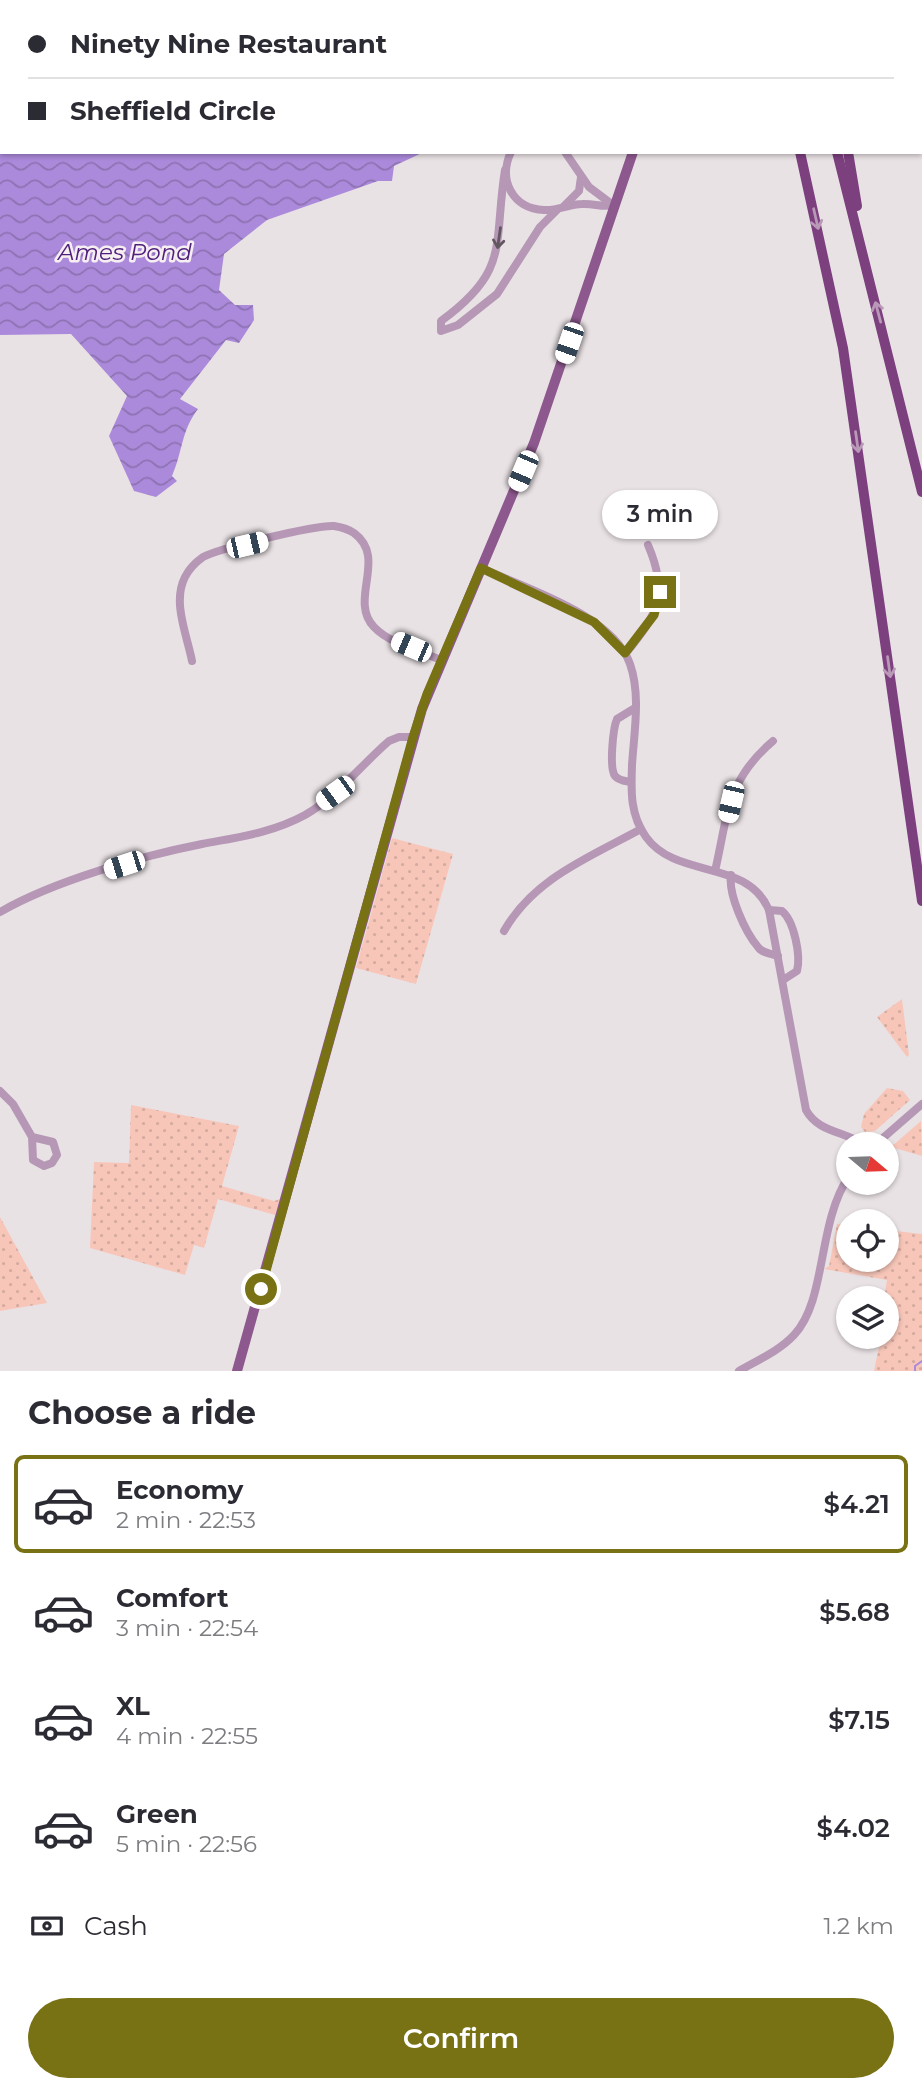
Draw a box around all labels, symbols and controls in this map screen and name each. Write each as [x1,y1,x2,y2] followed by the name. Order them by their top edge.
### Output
[70,28,387,60] text: Ninety Nine Restaurant
[70,95,276,127] text: Sheffield Circle
[810,207,823,229] one-way arrow
[492,226,505,249] one-way arrow
[56,238,192,266] water label: Ames Pond
[871,301,884,324] one-way arrow
[553,320,586,366] car
[851,430,864,453] one-way arrow
[506,448,541,494] car
[602,490,718,540] callout: 3 min
[627,500,693,528] text: 3 min
[225,530,270,560] car
[644,576,676,608] route end
[388,629,435,665] car
[883,655,896,678] one-way arrow
[312,772,359,814] car
[717,779,746,825] car
[101,849,148,881] car
[836,1132,900,1195] north arrow
[836,1132,899,1349] map controls
[836,1209,899,1272] button: locate
[245,1273,277,1305] route start
[836,1286,899,1349] button: layers
[28,1393,256,1432] text: Choose a ride
[32,1473,95,1536] icon: car
[116,1474,243,1506] text: Economy
[824,1488,890,1520] text: $4.21
[116,1506,256,1534] text: 2 min · 22:53
[32,1581,95,1644] icon: car
[116,1582,228,1614] text: Comfort
[819,1596,890,1628] text: $5.68
[116,1614,258,1642] text: 3 min · 22:54
[32,1689,95,1752] icon: car
[116,1690,150,1722] text: XL
[828,1704,890,1736] text: $7.15
[116,1722,258,1750] text: 4 min · 22:55
[32,1797,95,1860] icon: car
[116,1798,198,1830] text: Green
[817,1812,890,1844] text: $4.02
[116,1830,257,1858] text: 5 min · 22:56
[28,1907,66,1945] icon: cash
[84,1910,148,1942] text: Cash
[824,1912,894,1940] text: 1.2 km
[28,1998,894,2078] button: Confirm

